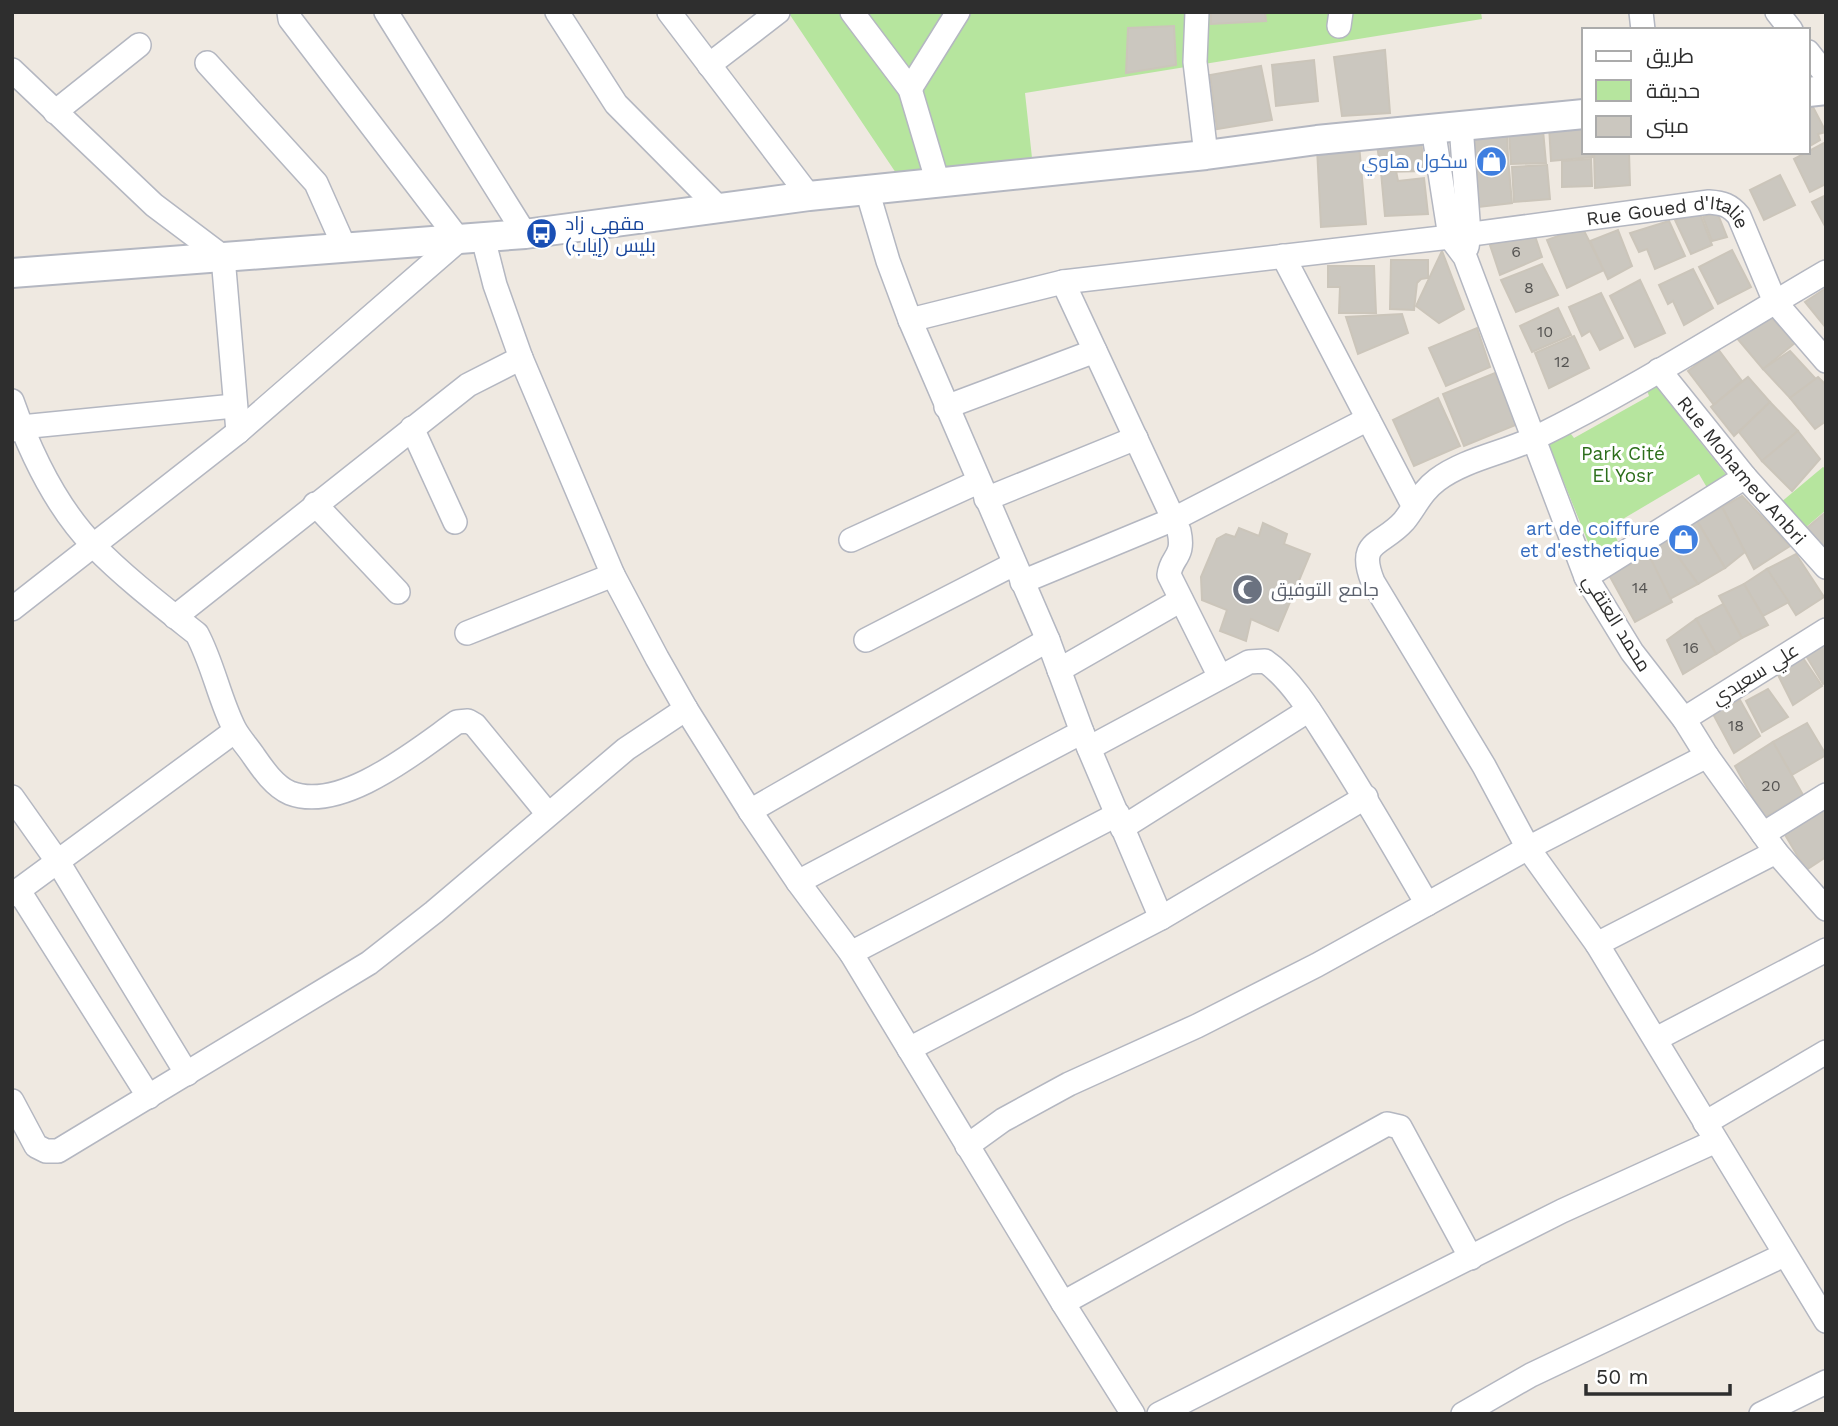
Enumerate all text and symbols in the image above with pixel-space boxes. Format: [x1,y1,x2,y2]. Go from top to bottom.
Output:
legend [1582,28,1810,154]
text: طريق [1646,43,1694,69]
text: حديقة [1646,78,1700,103]
text: مبنى [1646,113,1689,139]
shop icon: سكول هاوي [1474,144,1508,178]
place label: سكول هاوي [1362,150,1468,176]
street label: Rue Goued d'Italie [1585,191,1754,232]
place label: مقهى زاد بليس (إياب) [565,212,656,257]
bus stop icon: مقهى زاد بليس (إياب) [525,217,559,251]
house number: 6 [1511,242,1521,261]
house number: 8 [1524,278,1534,297]
house number: 10 [1537,322,1553,341]
house number: 12 [1554,352,1570,371]
street label: Rue Mohamed Anbri [1673,391,1811,549]
park label: Park Cité El Yosr [1581,442,1665,487]
place label: art de coiffure et d'esthetique [1520,517,1660,562]
shop icon: art de coiffure et d'esthetique [1666,522,1700,556]
street label: محمد العتقي [1576,570,1656,677]
mosque icon: جامع التوفيق [1231,572,1265,606]
place label: جامع التوفيق [1271,578,1379,603]
house number: 14 [1632,578,1648,597]
house number: 16 [1683,638,1699,657]
street label: علي سعيدي [1707,638,1804,712]
house number: 18 [1728,716,1744,735]
house number: 20 [1761,776,1781,795]
scale bar [1586,1352,1730,1396]
text: 50 m [1596,1364,1648,1389]

